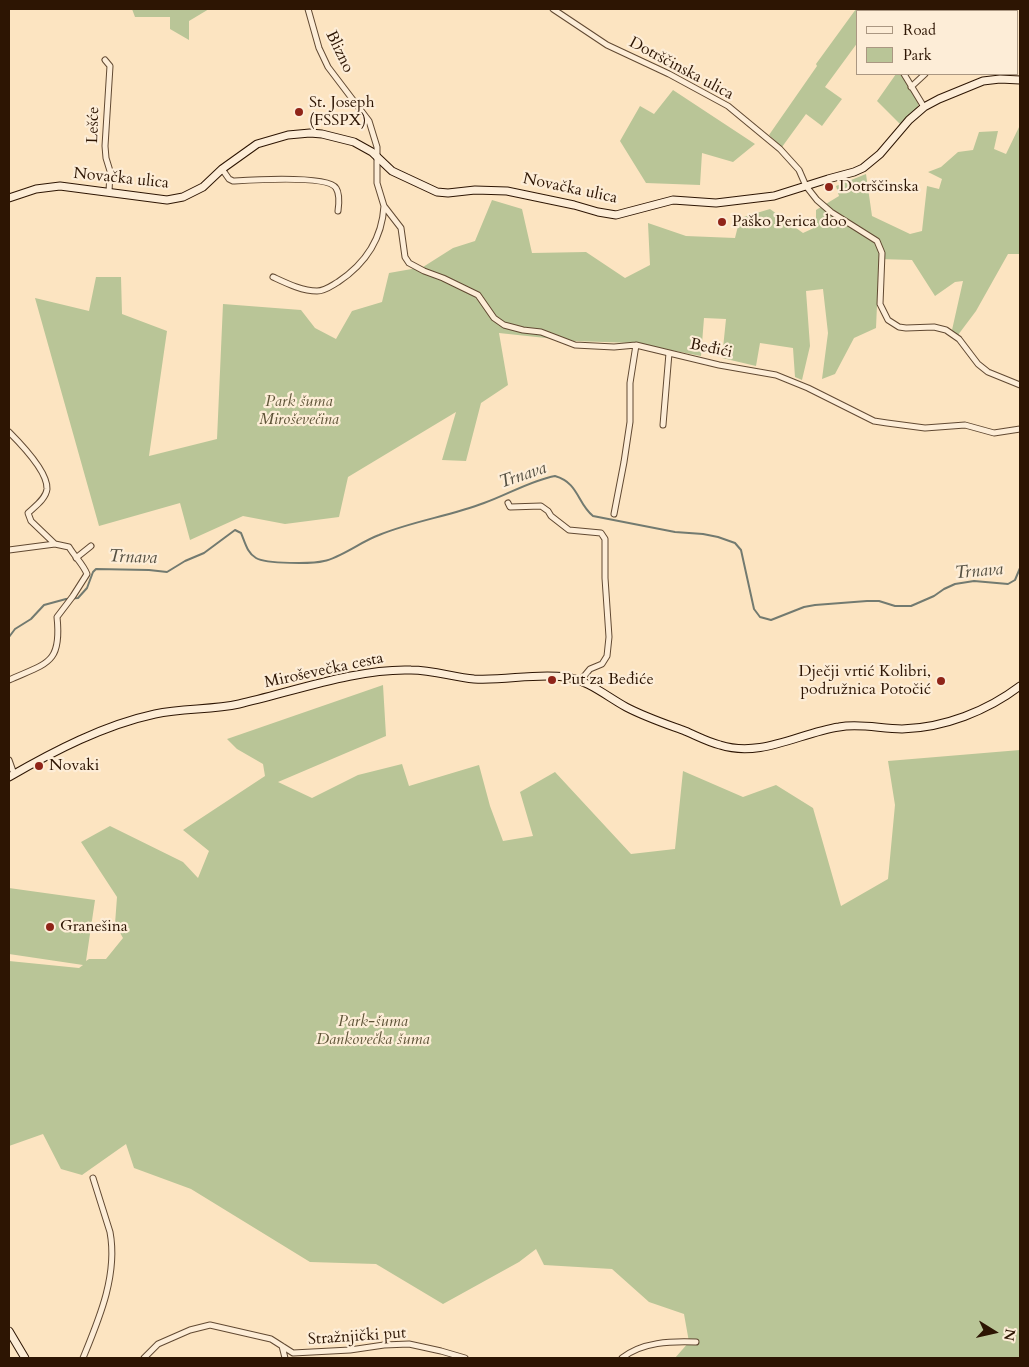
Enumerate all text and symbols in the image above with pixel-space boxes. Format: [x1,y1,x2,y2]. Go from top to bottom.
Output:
legend [856,10,1019,75]
text: Road [903,20,936,40]
street label: Blizno [321,28,357,76]
street label: Dotrščinska ulica [626,33,736,105]
text: Park [903,45,932,65]
place label: St. Joseph (FSSPX) [309,93,374,131]
street label: Lešće [84,106,104,144]
marker: St. Joseph (FSSPX) [293,106,305,118]
street label: Novačka ulica [72,164,170,194]
street label: Novačka ulica [521,170,619,208]
place label: Dotrščinska [839,177,919,197]
marker: Dotrščinska [823,181,835,193]
place label: Paško Perica doo [732,212,847,232]
marker: Paško Perica doo [716,216,728,228]
street label: Beđići [688,335,734,363]
park label: Park šuma Miroševečina [259,392,339,430]
water label: Trnava [497,458,549,494]
water label: Trnava [108,546,158,570]
water label: Trnava [954,559,1004,585]
street label: Miroševečka cesta [263,649,385,693]
place label: Dječji vrtić Kolibri, podružnica Potočić [798,662,931,700]
place label: Put za Beđiće [562,670,654,690]
marker: Put za Beđiće [546,674,558,686]
marker: Dječji vrtić Kolibri, podružnica Potočić [935,675,947,687]
place label: Novaki [49,756,99,776]
marker: Novaki [33,760,45,772]
place label: Granešina [60,917,128,937]
marker: Granešina [44,921,56,933]
park label: Park-šuma Dankovečka šuma [316,1012,430,1050]
north arrow [969,1307,1019,1357]
street label: Stražnjički put [307,1324,407,1350]
text: N [999,1327,1020,1342]

